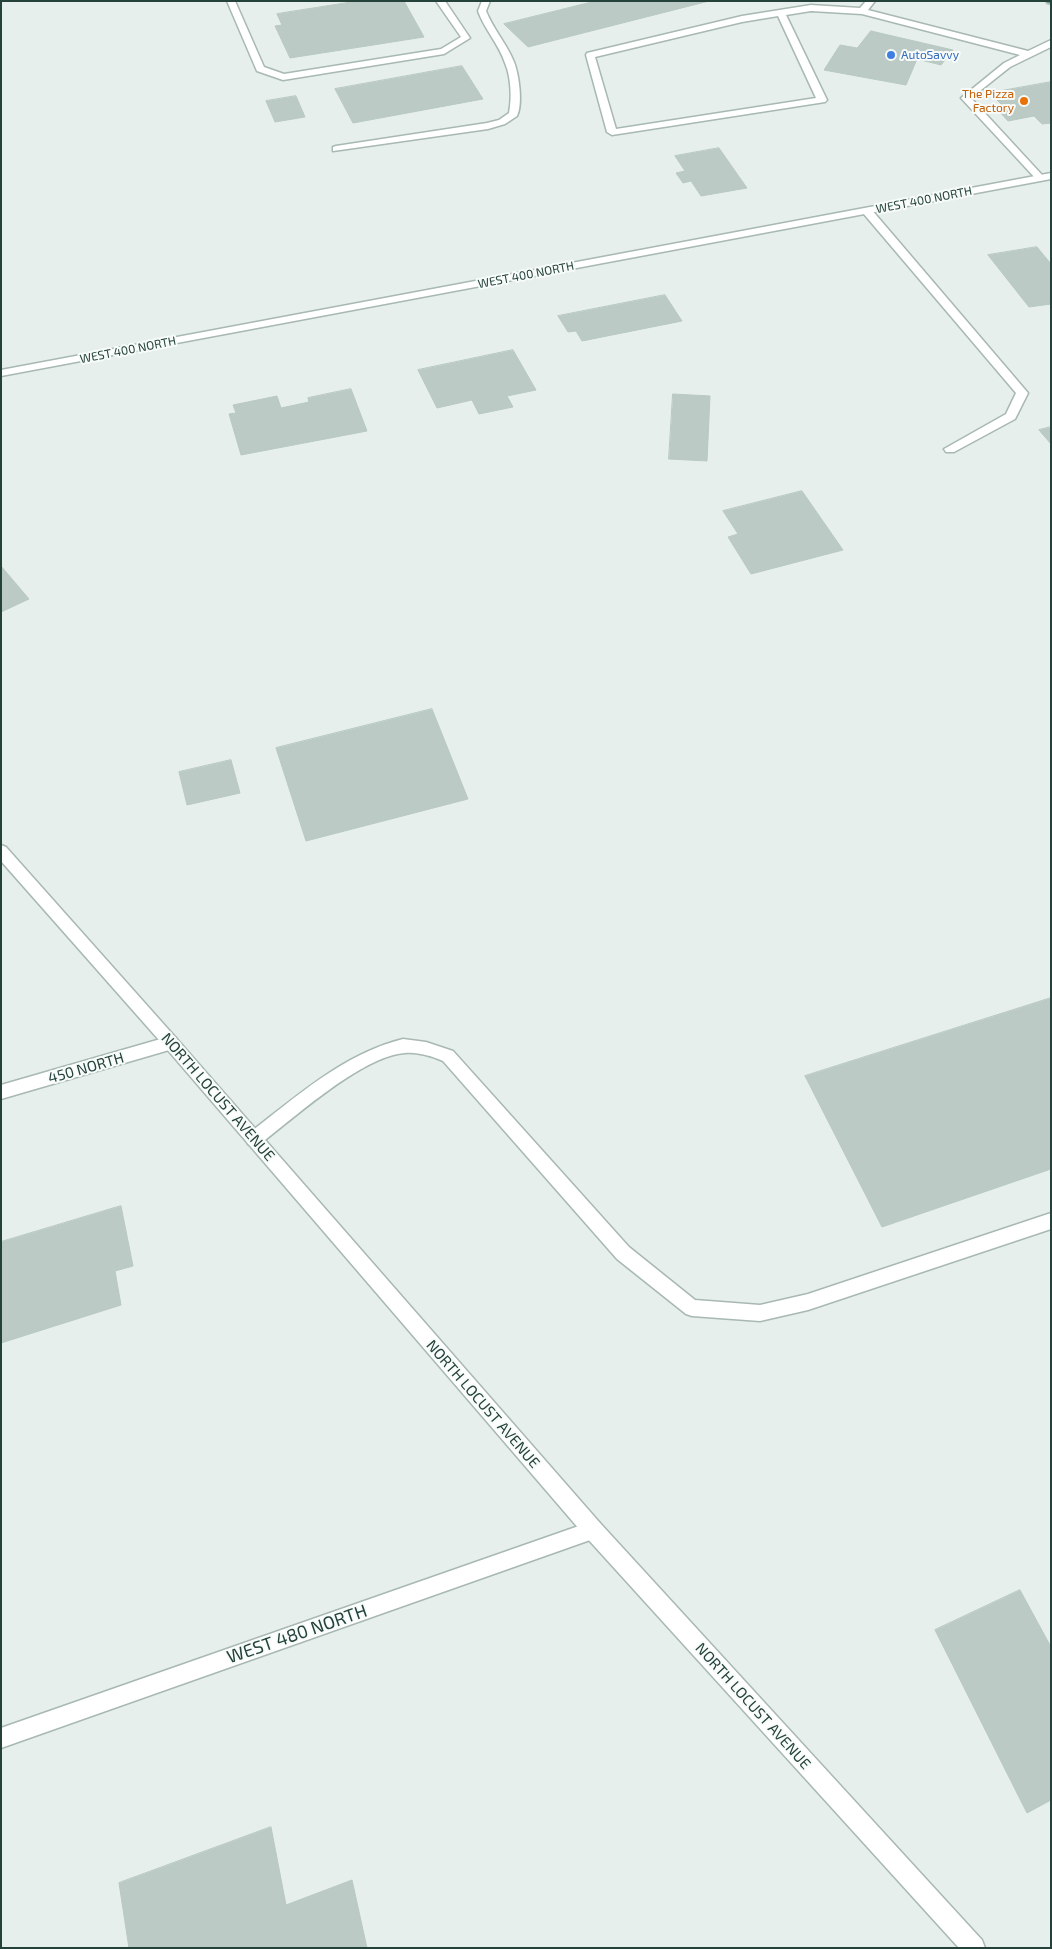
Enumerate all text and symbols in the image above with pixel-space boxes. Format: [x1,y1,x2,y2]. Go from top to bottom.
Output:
place label: AutoSavvy [901,48,959,62]
marker: AutoSavvy [885,49,897,61]
place label: The Pizza Factory [962,87,1014,115]
marker: The Pizza Factory [1018,95,1030,107]
street label: WEST 400 NORTH [875,184,973,216]
street label: WEST 400 NORTH [477,259,575,291]
street label: WEST 400 NORTH [79,334,177,366]
street label: NORTH LOCUST AVENUE [158,1029,278,1165]
street label: 450 NORTH [46,1049,126,1087]
street label: NORTH LOCUST AVENUE [423,1336,543,1472]
street label: WEST 480 NORTH [224,1600,370,1668]
street label: NORTH LOCUST AVENUE [692,1639,814,1773]

